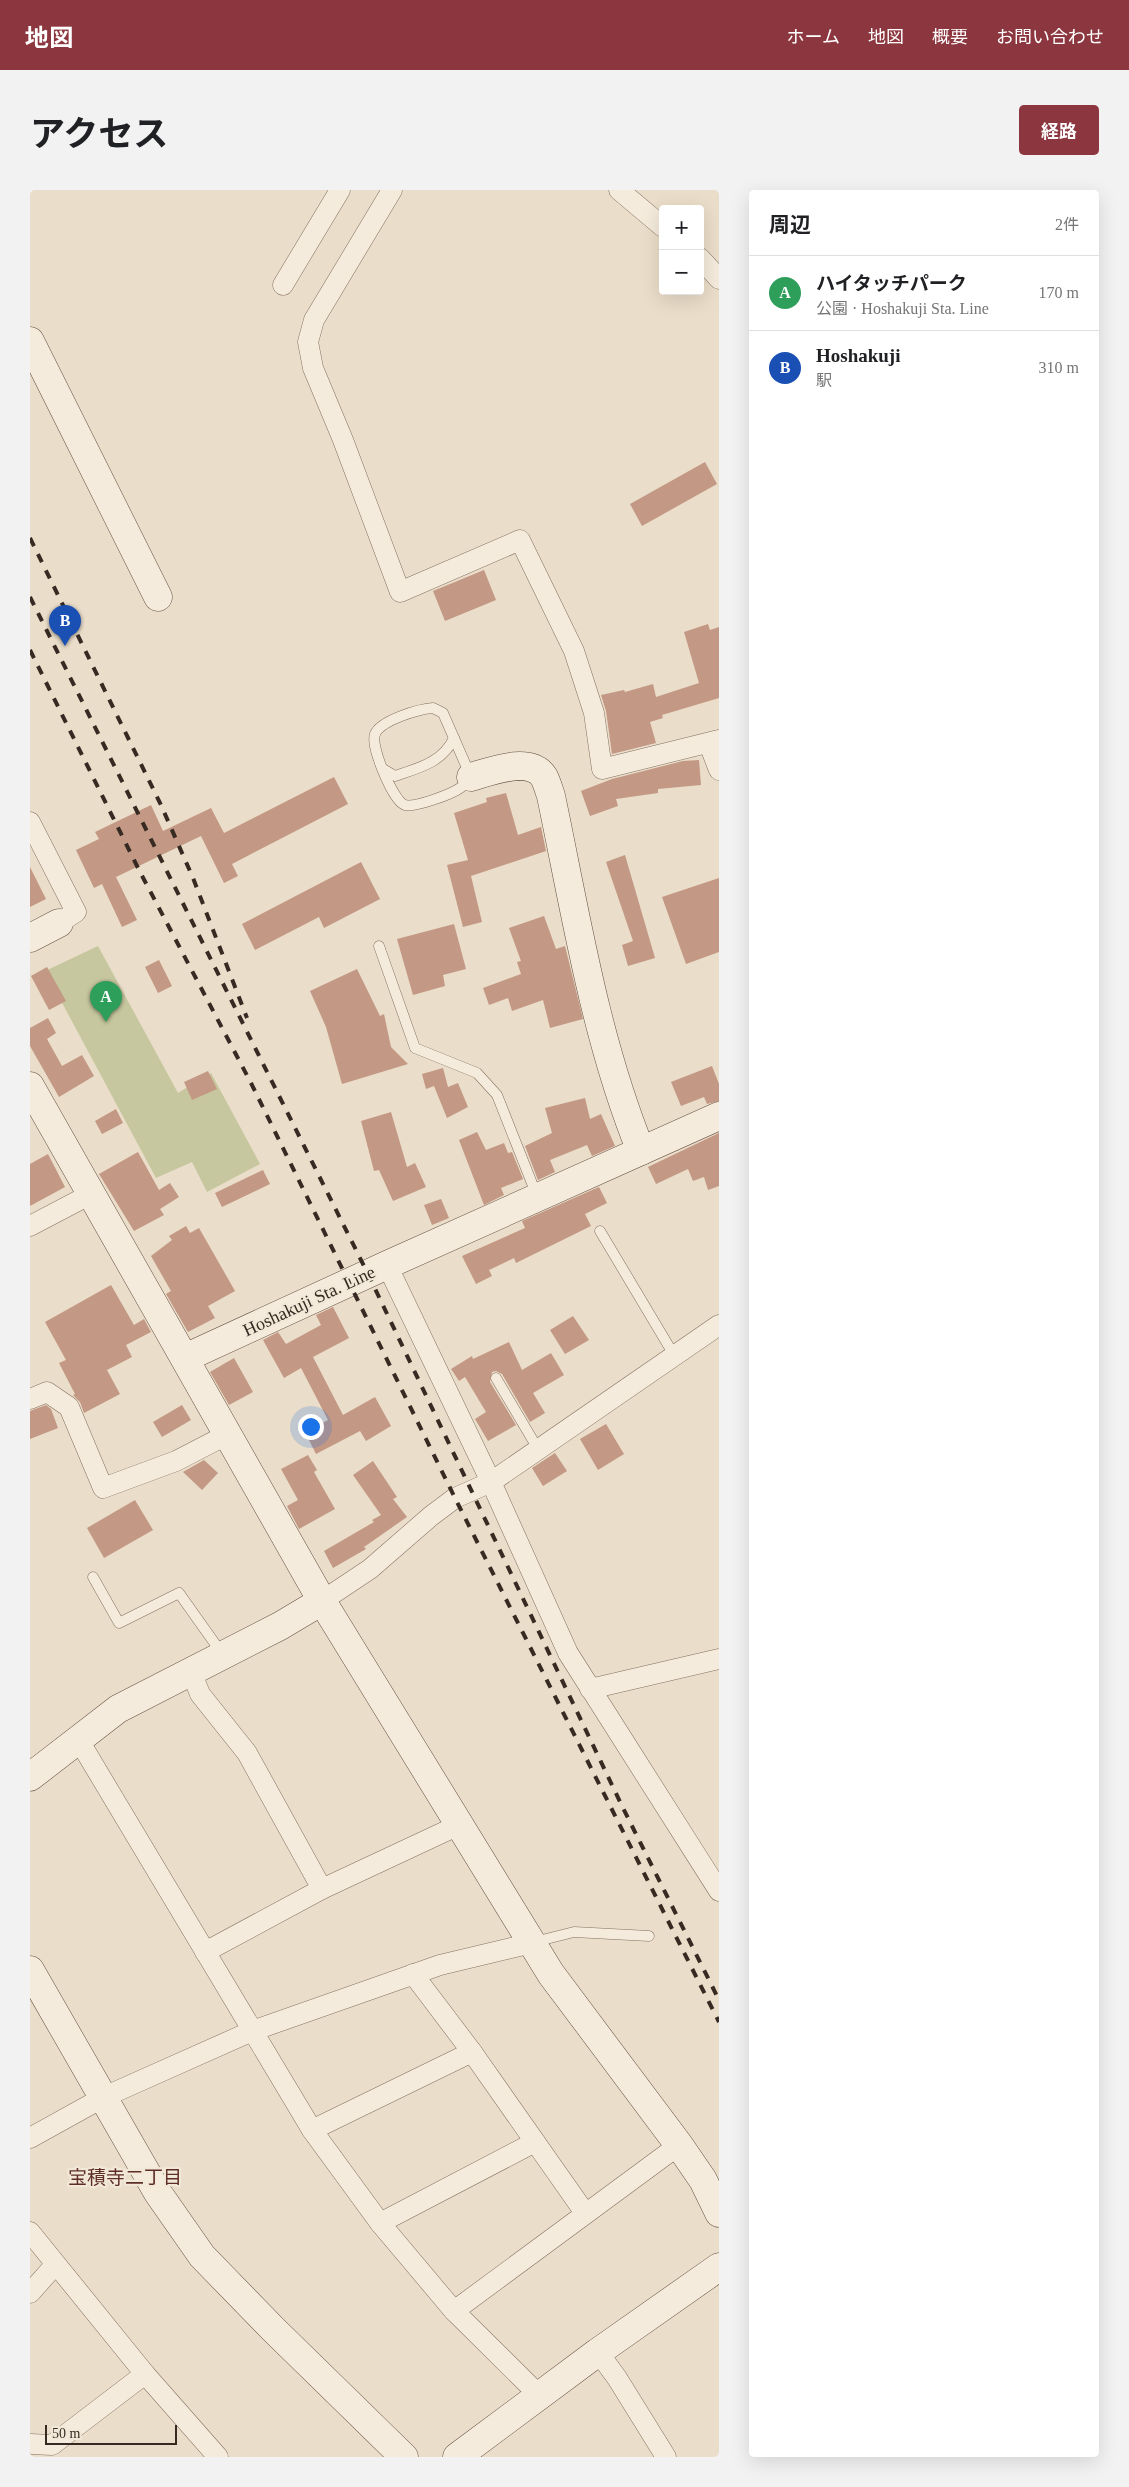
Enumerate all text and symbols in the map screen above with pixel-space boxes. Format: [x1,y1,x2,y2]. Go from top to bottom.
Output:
text: 地図 [25,25,73,51]
text: ホーム [787,27,840,47]
text: 地図 [868,27,904,47]
text: 概要 [932,27,968,47]
text: お問い合わせ [996,27,1104,47]
button: 経路 [1019,105,1099,155]
text: アクセス [30,115,168,154]
map controls [659,205,704,295]
button: + [659,205,704,250]
text: 周辺 [769,213,811,237]
text: 2件 [1055,216,1079,233]
button: − [659,250,704,295]
text: ハイタッチパーク [816,273,967,294]
text: A [779,284,791,301]
text: 170 m [1039,284,1079,301]
text: 公園 · Hoshakuji Sta. Line [816,300,989,317]
text: Hoshakuji [816,345,900,366]
text: B [780,359,790,376]
text: 310 m [1039,359,1079,376]
text: 駅 [816,372,832,389]
pin: B [49,605,81,646]
pin: A [90,981,122,1022]
street label: Hoshakuji Sta. Line [240,1262,378,1340]
your location [298,1414,324,1440]
district label: 宝積寺二丁目 [68,2167,182,2188]
scale bar [45,2422,178,2445]
text: 50 m [52,2426,80,2441]

